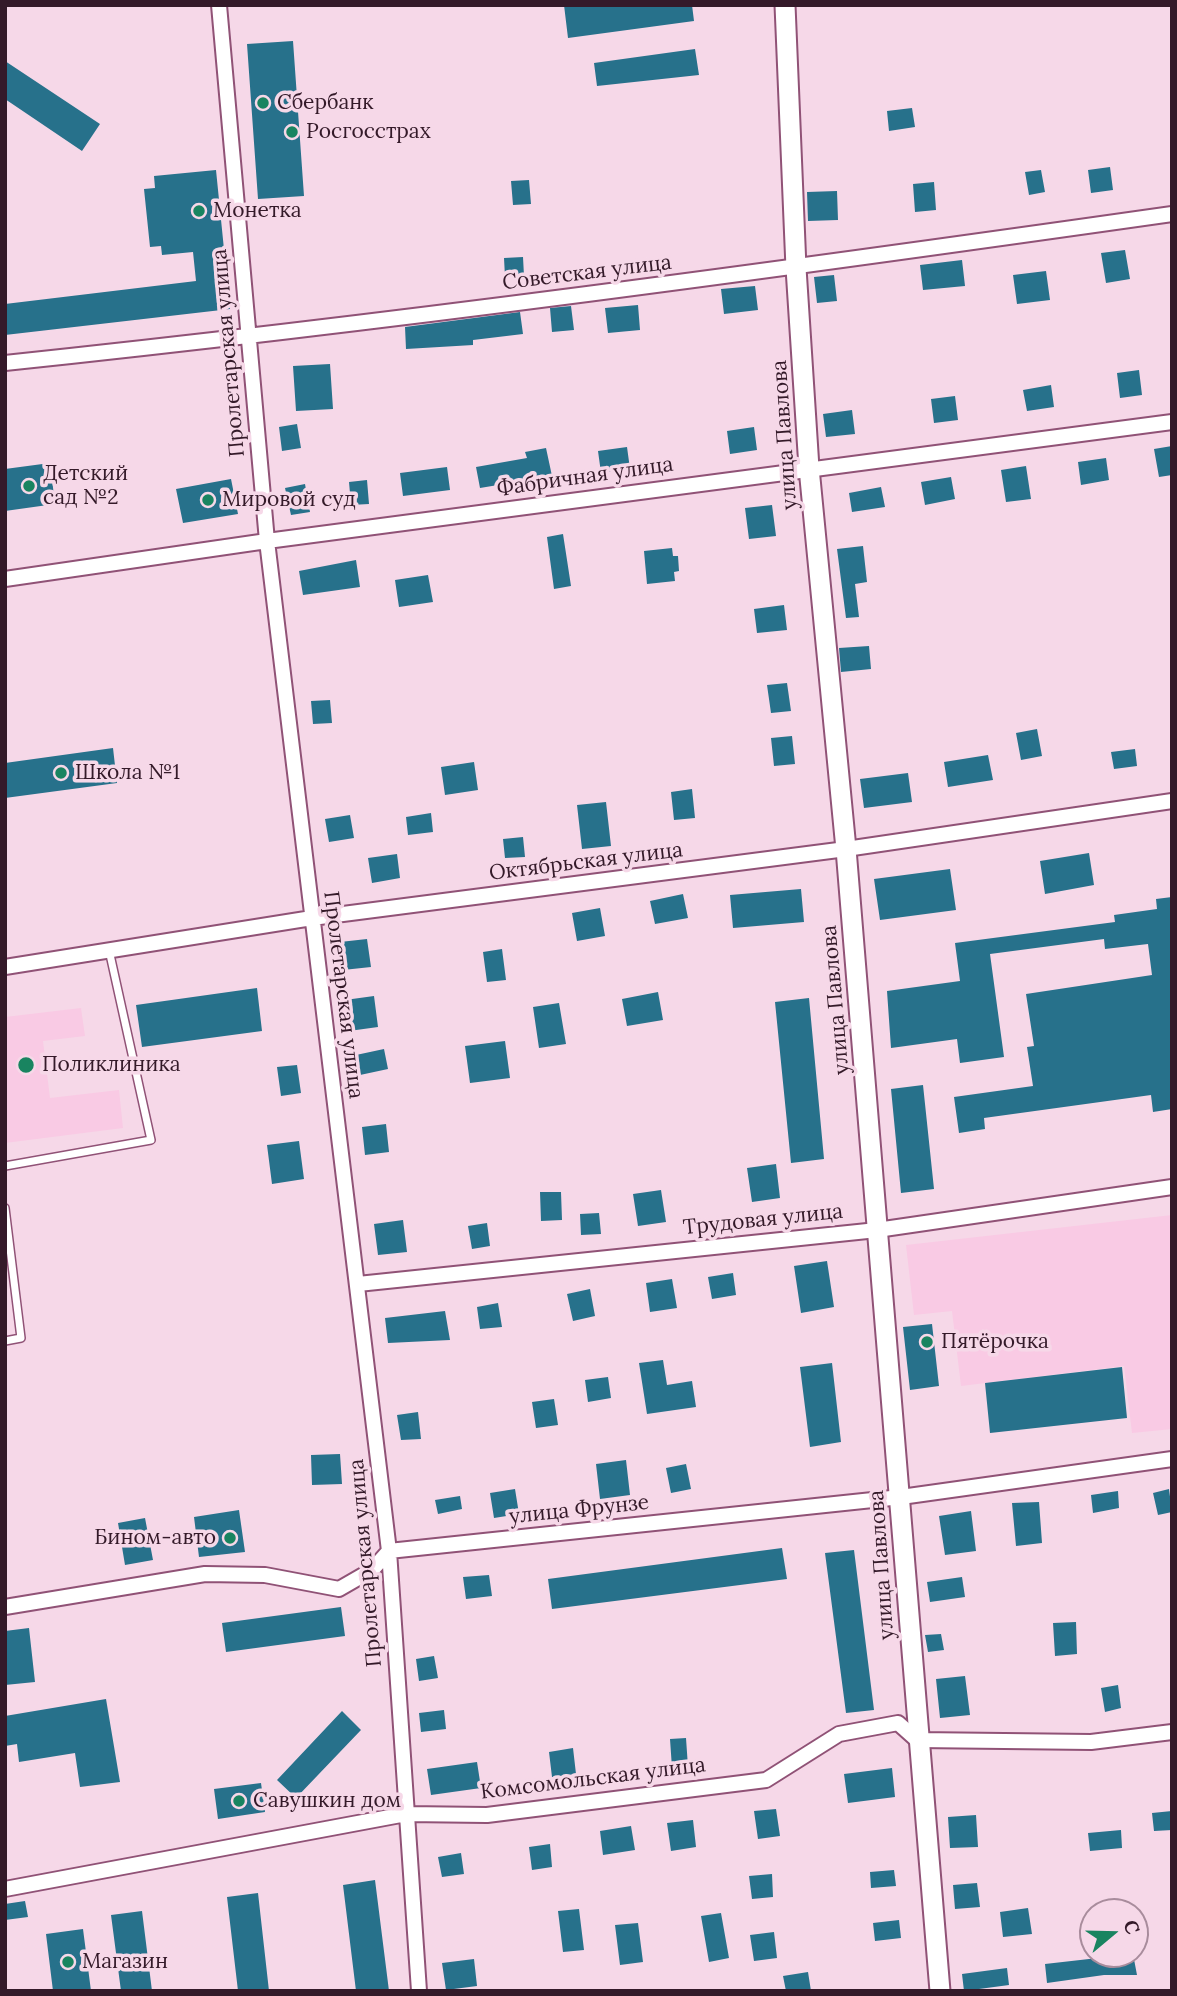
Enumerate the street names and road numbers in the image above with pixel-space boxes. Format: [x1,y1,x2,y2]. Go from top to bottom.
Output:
street label: Пролетарская улица [207,248,251,458]
street label: Советская улица [501,250,673,296]
street label: улица Павлова [767,359,803,511]
street label: Фабричная улица [495,452,675,502]
street label: Октябрьская улица [488,838,684,886]
street label: Пролетарская улица [318,890,368,1100]
street label: улица Павлова [817,924,855,1076]
street label: Трудовая улица [682,1199,844,1241]
street label: Пролетарская улица [344,1458,388,1668]
street label: улица Павлова [864,1489,900,1641]
street label: улица Фрунзе [508,1490,650,1530]
street label: Комсомольская улица [479,1753,707,1805]

